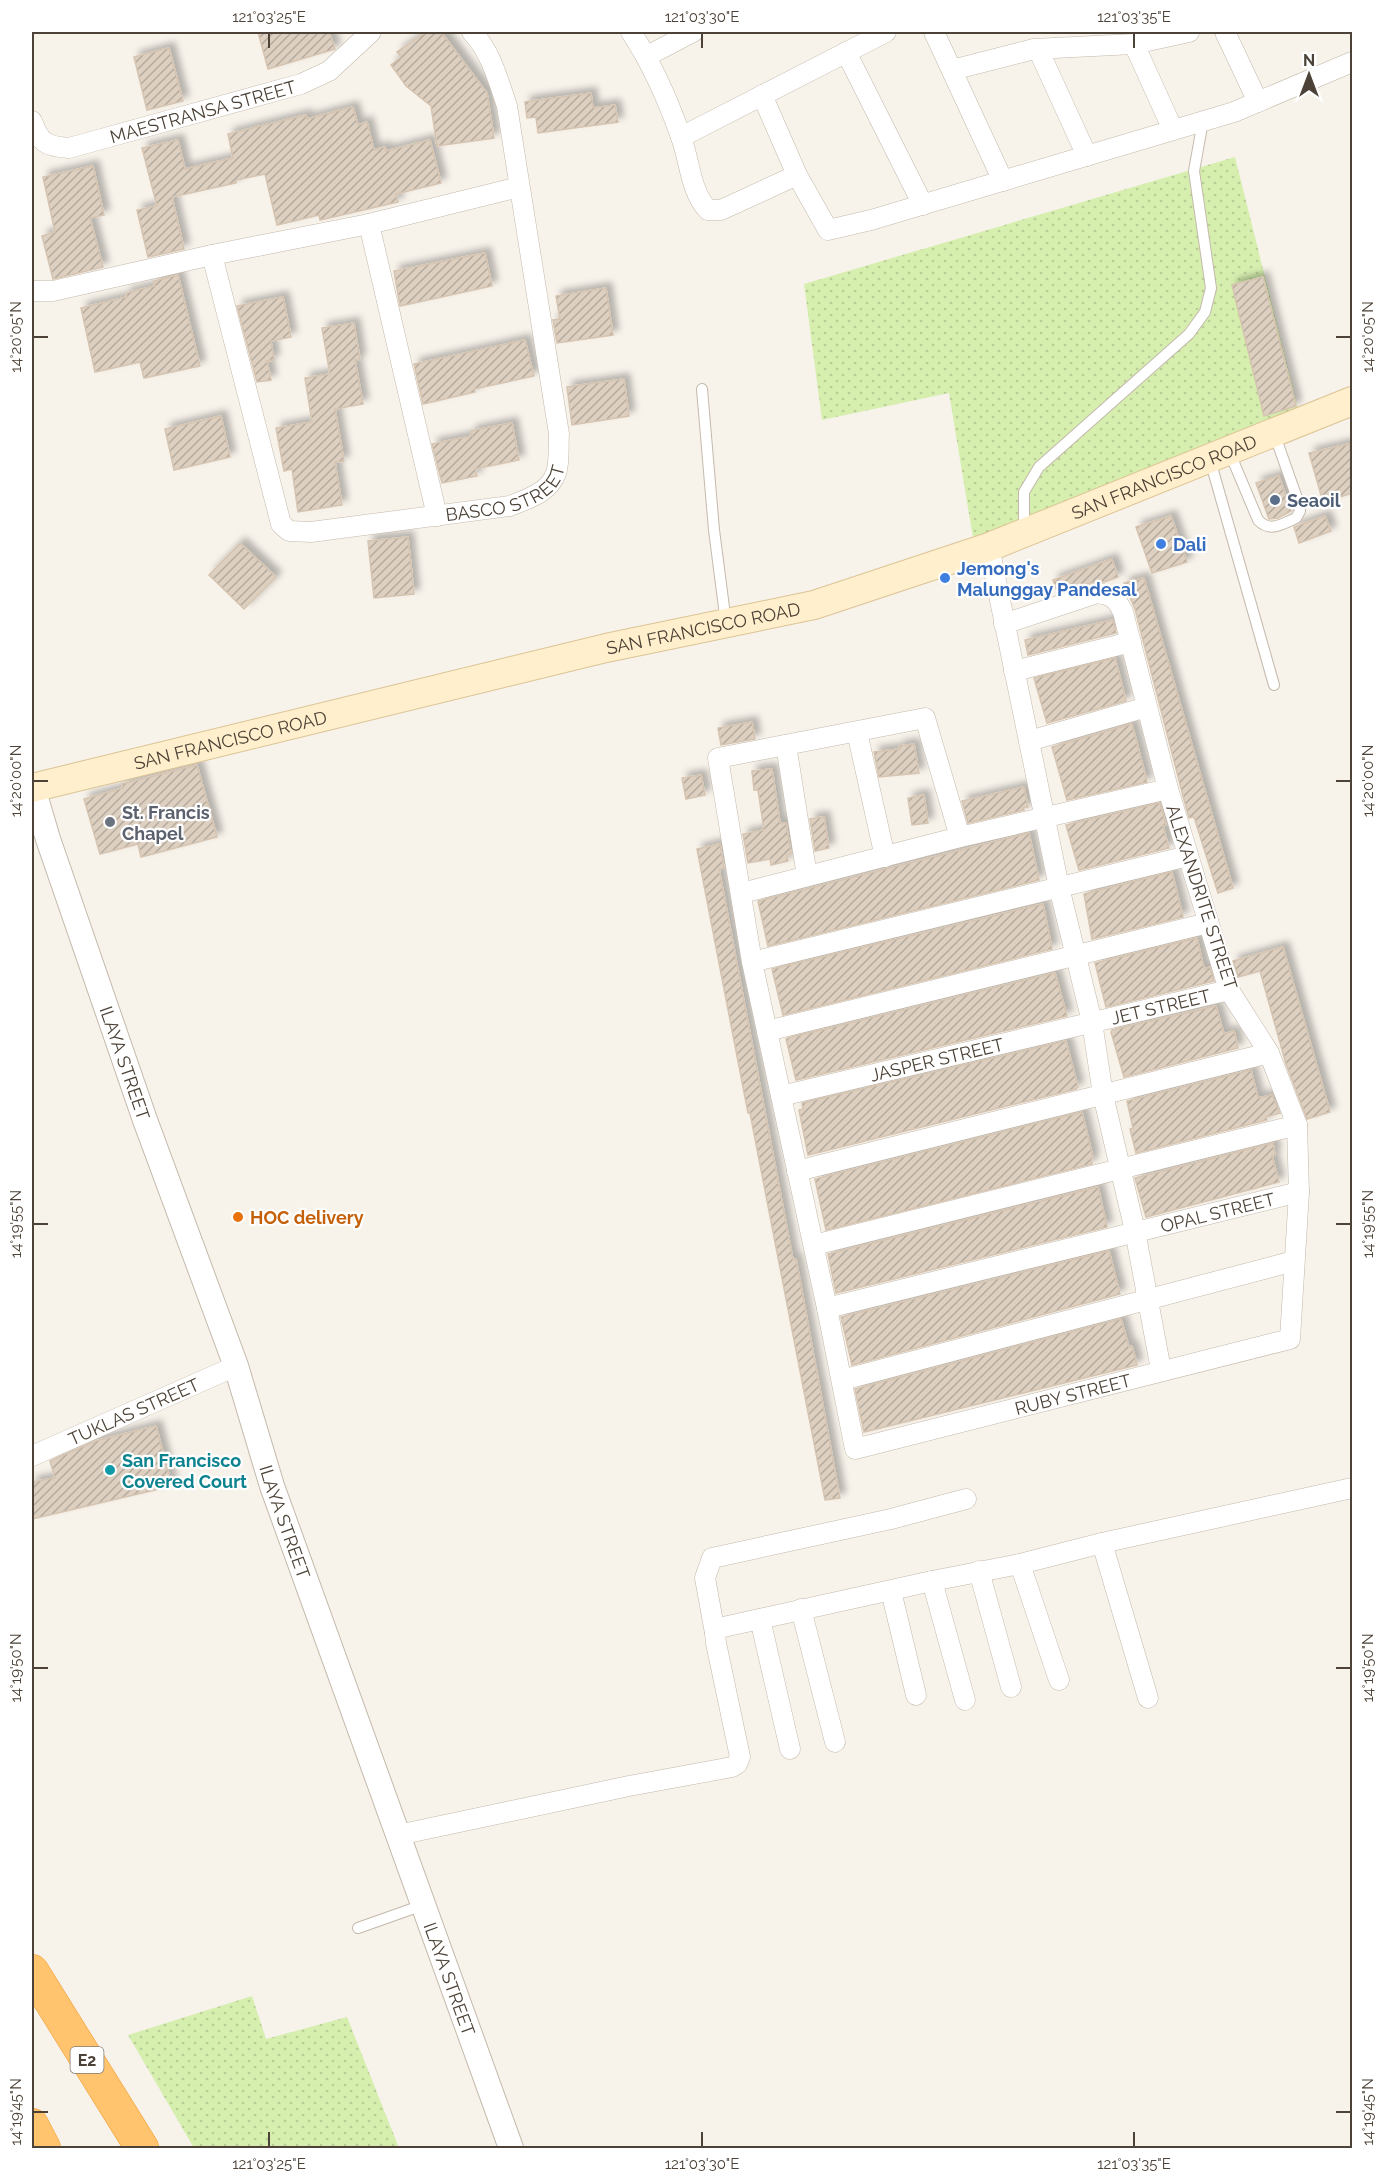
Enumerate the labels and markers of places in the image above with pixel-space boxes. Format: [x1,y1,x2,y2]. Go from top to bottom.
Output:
place label: Seaoil [1287,490,1341,511]
marker: Seaoil [1268,493,1282,507]
place label: Dali [1173,534,1206,555]
marker: Dali [1154,537,1168,551]
place label: Jemong's Malunggay Pandesal [957,558,1137,600]
marker: Jemong's Malunggay Pandesal [938,571,952,585]
place label: St. Francis Chapel [122,802,210,844]
marker: St. Francis Chapel [103,815,117,829]
place label: HOC delivery [250,1207,364,1228]
marker: HOC delivery [231,1210,245,1224]
place label: San Francisco Covered Court [122,1450,247,1492]
marker: San Francisco Covered Court [103,1463,117,1477]

